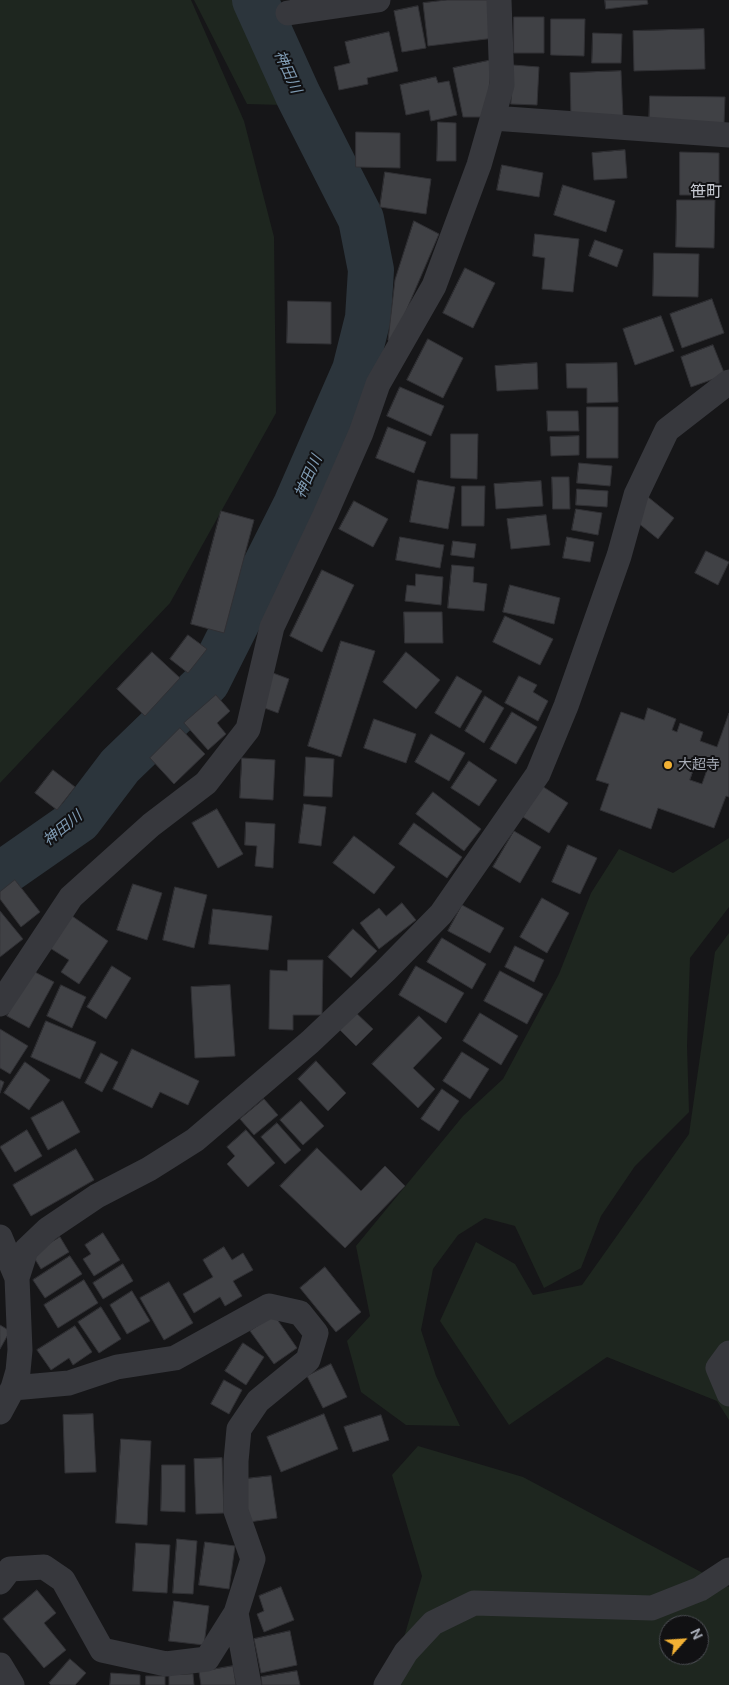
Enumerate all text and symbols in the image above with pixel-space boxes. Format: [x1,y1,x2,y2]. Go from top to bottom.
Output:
water label: 神田川 [270,48,304,96]
district label: 笹町 [690,183,722,203]
water label: 神田川 [292,453,326,501]
place label: 大超寺 [678,757,720,773]
marker: 大超寺 [662,759,674,771]
water label: 神田川 [40,808,86,850]
north arrow [659,1615,709,1665]
text: N [686,1625,707,1642]

